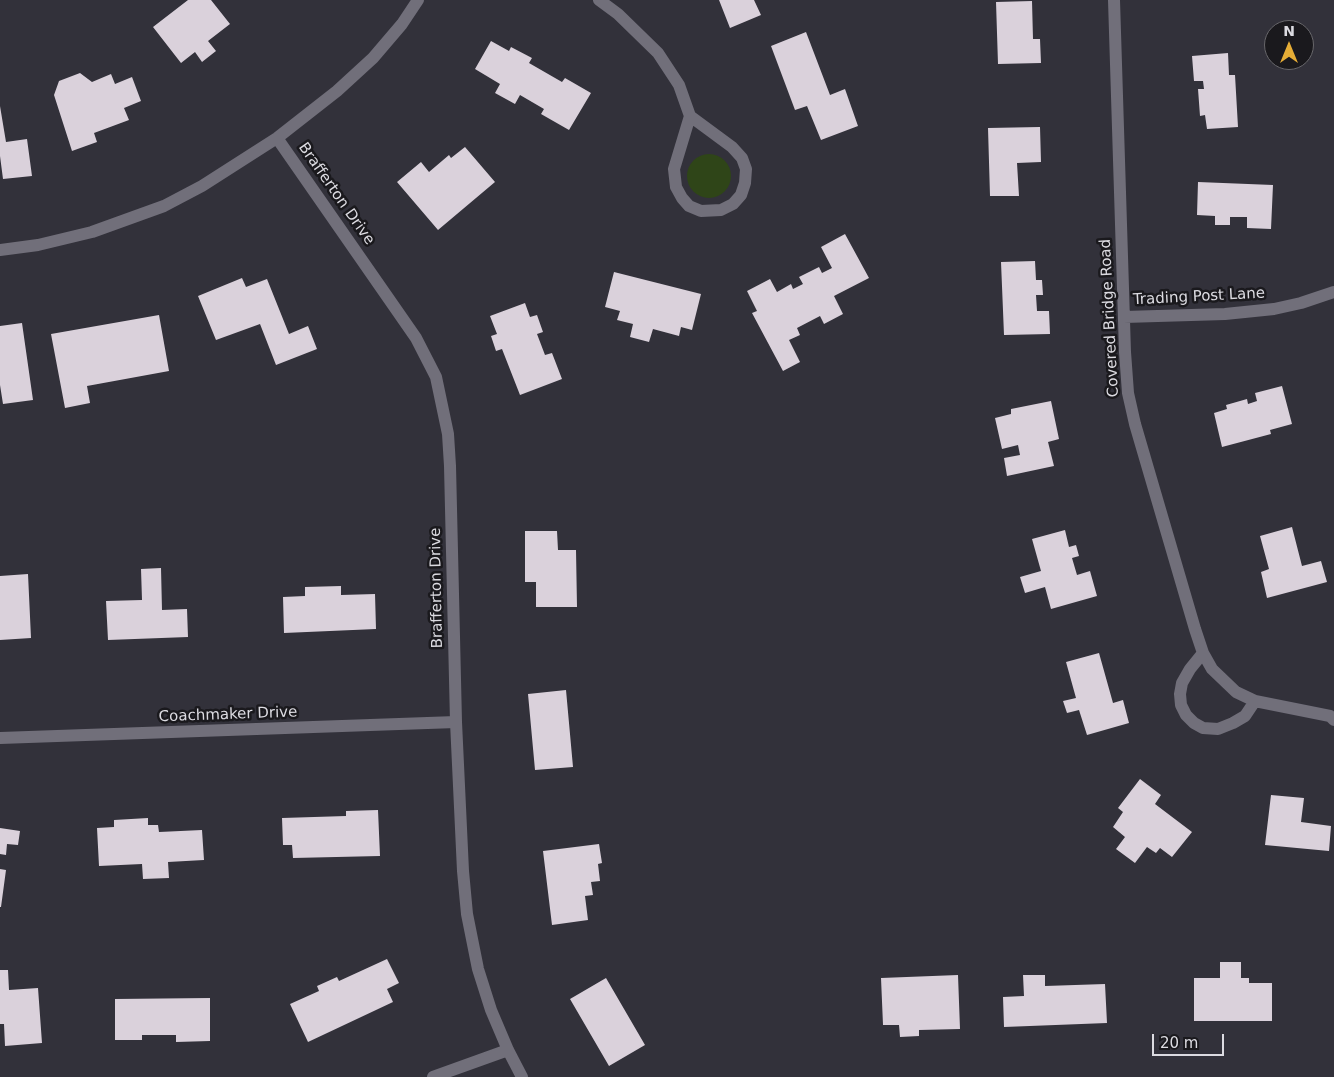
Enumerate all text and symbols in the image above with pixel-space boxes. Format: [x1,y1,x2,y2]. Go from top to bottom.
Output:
north arrow [1264,20,1314,70]
text: N [1283,23,1295,39]
street label: Brafferton Drive [294,139,378,249]
street label: Covered Bridge Road [1097,238,1123,398]
street label: Trading Post Lane [1133,285,1265,309]
street label: Brafferton Drive [427,528,447,648]
street label: Coachmaker Drive [158,704,298,726]
scale bar [1154,1024,1226,1056]
text: 20 m [1160,1034,1198,1052]

